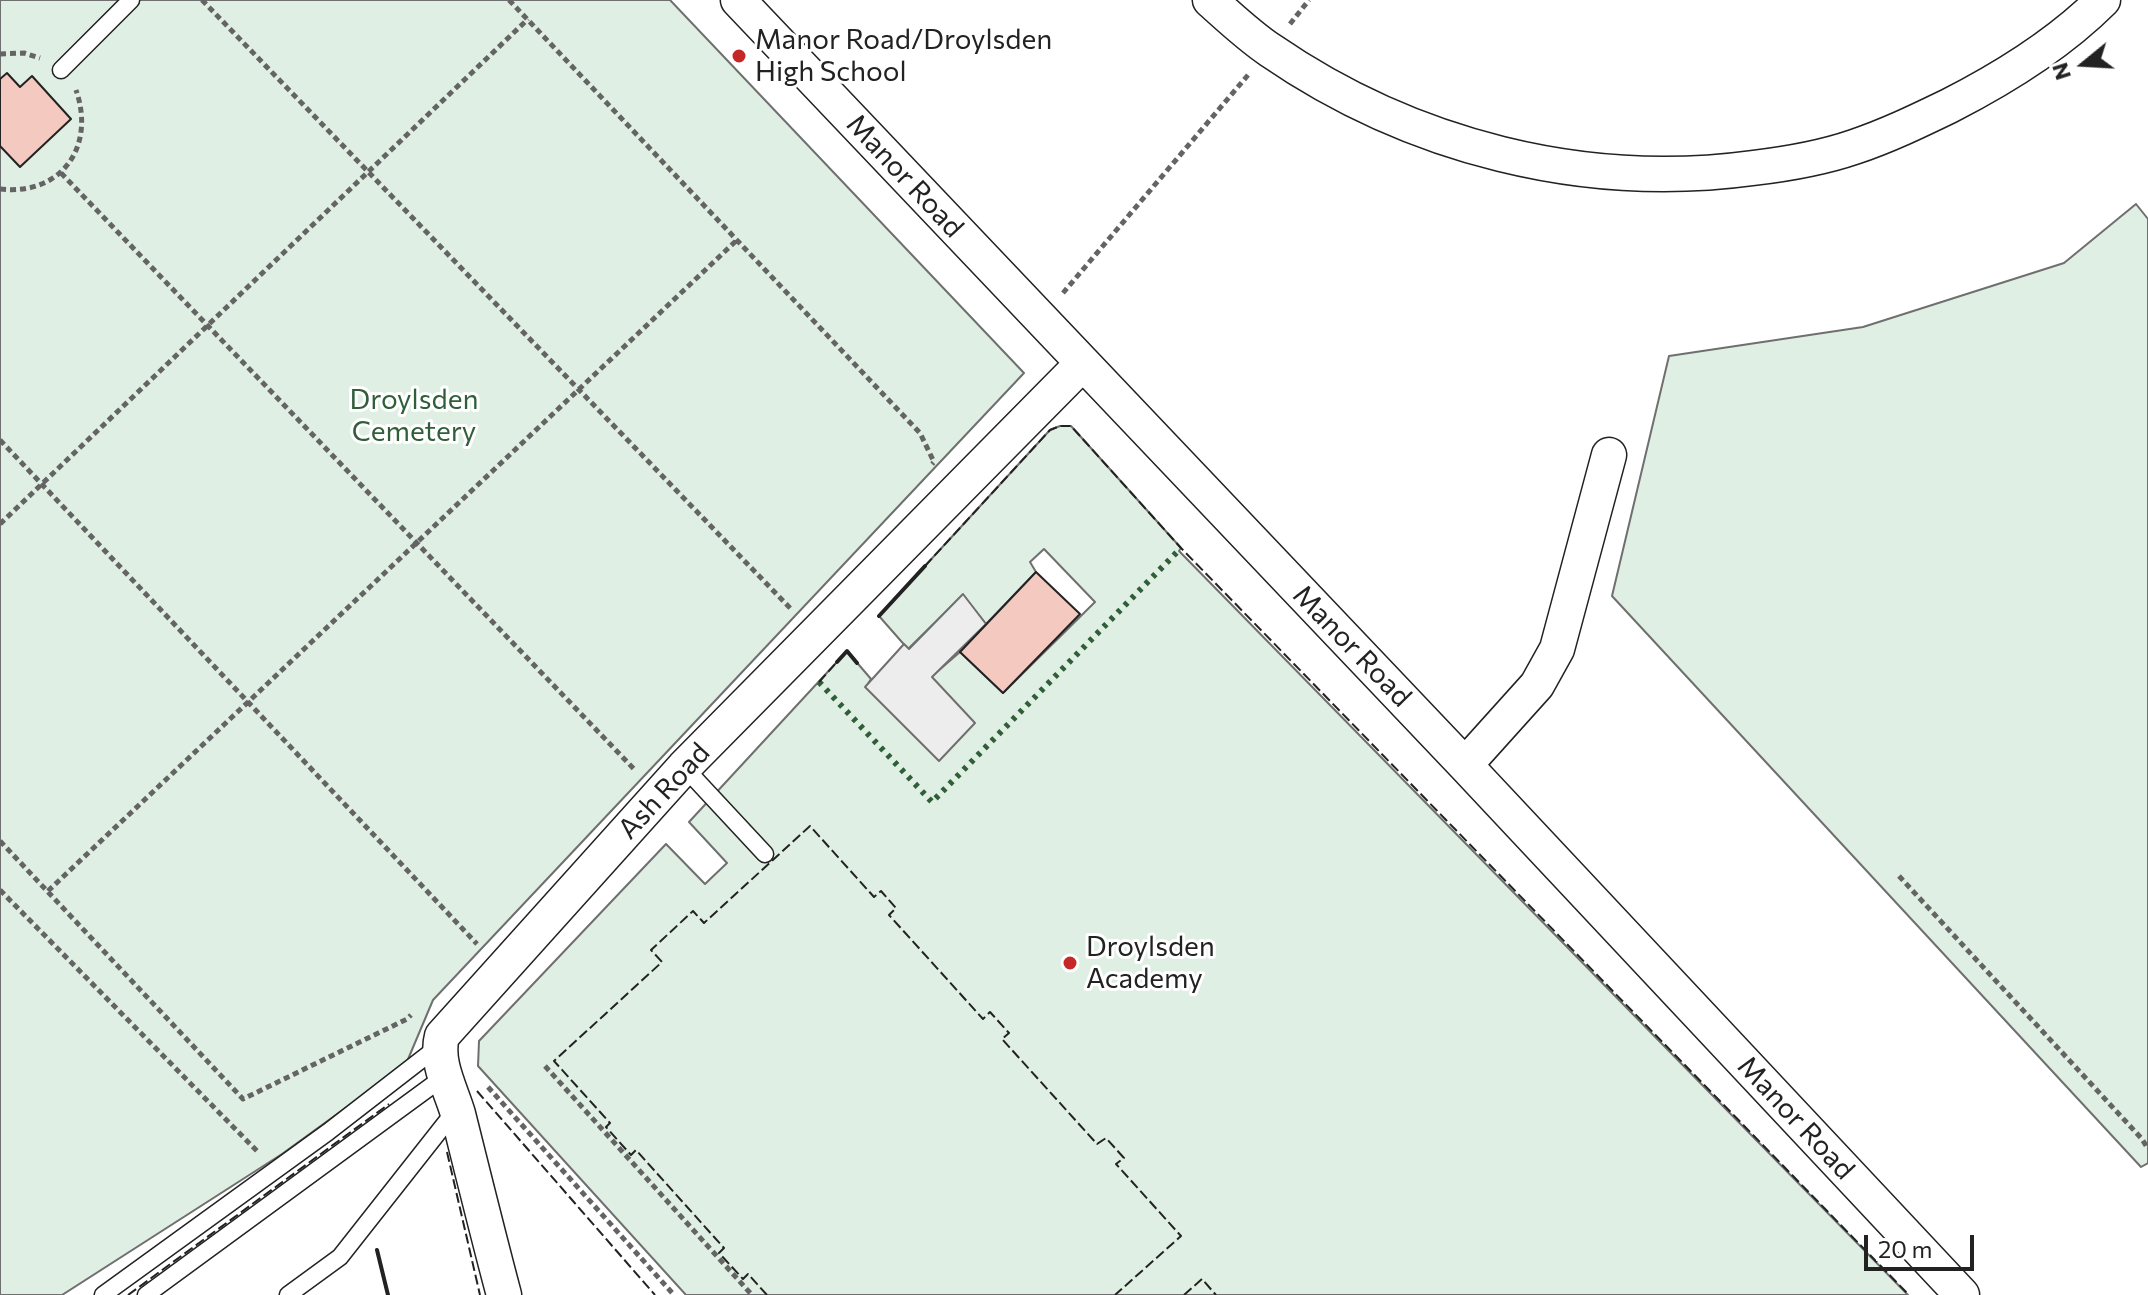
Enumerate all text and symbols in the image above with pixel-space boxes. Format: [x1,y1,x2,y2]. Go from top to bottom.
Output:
place label: Manor Road/Droylsden High School [755,23,1052,89]
north arrow [2044,24,2124,104]
marker: Manor Road/Droylsden High School [730,47,748,65]
text: N [2045,60,2076,84]
street label: Manor Road [840,108,970,244]
park label: Droylsden Cemetery [350,383,478,449]
street label: Manor Road [1286,578,1418,714]
street label: Ash Road [611,736,717,846]
place label: Droylsden Academy [1086,930,1215,996]
marker: Droylsden Academy [1061,954,1079,972]
street label: Manor Road [1731,1050,1861,1186]
scale bar [1868,1219,1978,1269]
text: 20 m [1878,1234,1932,1263]

